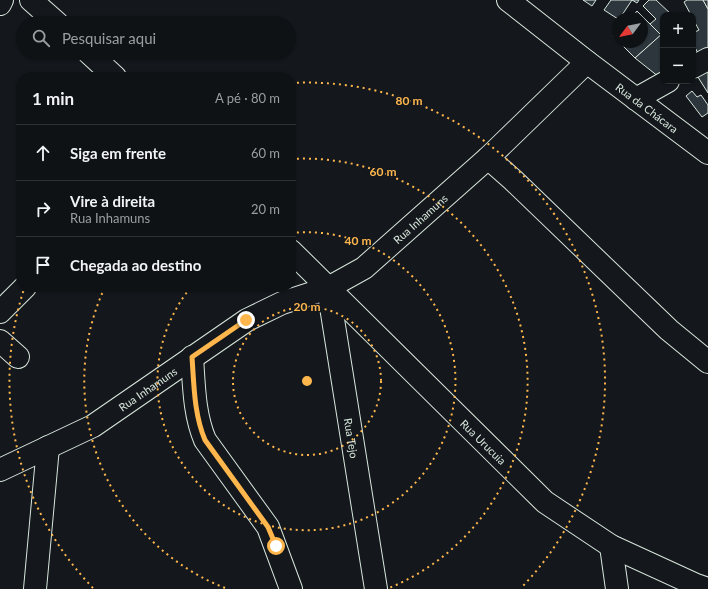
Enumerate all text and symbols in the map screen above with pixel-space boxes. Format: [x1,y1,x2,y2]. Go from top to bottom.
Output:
north arrow [612,12,648,48]
map controls [660,12,696,84]
button: + [660,12,696,48]
search box [16,16,296,60]
icon: search [30,27,52,49]
text: Pesquisar aqui [62,29,156,47]
button: − [660,48,696,84]
street label: Rua da Chácara [614,80,681,135]
text: 1 min [32,88,74,109]
text: A pé · 80 m [215,90,280,106]
text: 80 m [396,93,422,108]
icon: ahead [32,142,54,164]
text: Siga em frente [70,144,166,162]
text: 60 m [251,145,280,161]
text: 60 m [370,164,396,179]
street label: Rua Inhamuns [390,191,450,246]
text: Vire à direita [70,192,155,210]
icon: right [32,198,54,220]
text: 20 m [251,201,280,217]
text: Rua Inhamuns [70,210,150,226]
text: 40 m [345,233,371,248]
icon: arrive [32,254,54,276]
text: Chegada ao destino [70,256,201,274]
text: 20 m [294,299,320,314]
route end [237,311,255,329]
street label: Rua Inhamuns [116,364,179,413]
centre of rings [300,374,314,388]
street label: Rua Urucuia [458,416,509,467]
street label: Rua Tejo [342,417,362,459]
route start [267,537,285,555]

